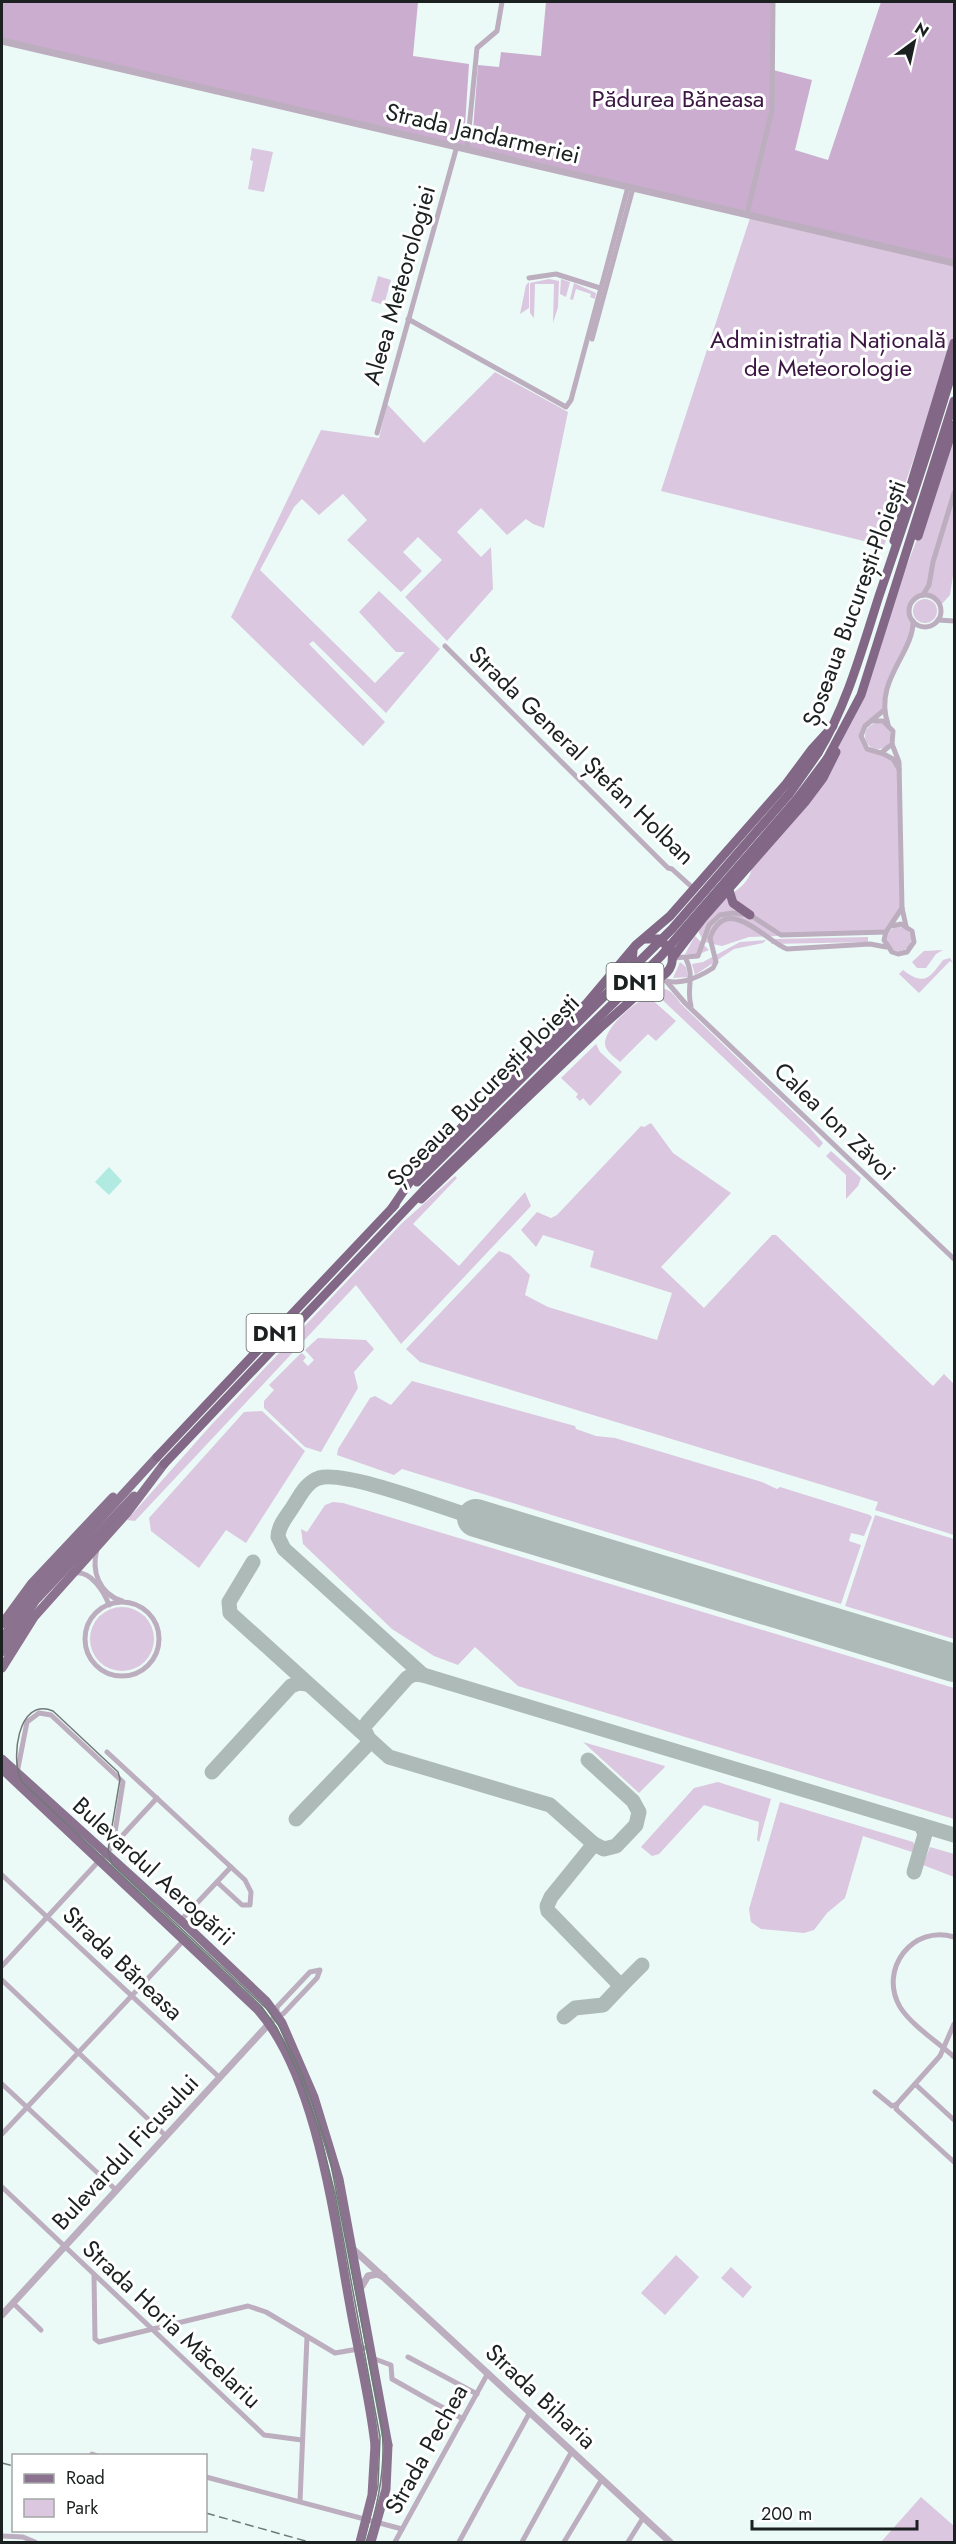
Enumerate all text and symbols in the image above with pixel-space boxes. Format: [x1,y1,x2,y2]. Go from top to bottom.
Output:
north arrow [884,12,944,72]
text: N [910,17,933,43]
park label: Pădurea Băneasa [592,81,764,116]
street label: Strada Jandarmeriei [382,94,584,172]
street label: Aleea Meteorologiei [354,181,444,389]
park label: Administrația Națională de Meteorologie [710,322,946,385]
street label: Șoseaua București-Ploiești [793,475,915,731]
street label: Strada General Ștefan Holban [461,637,703,873]
road number: DN1 [606,963,664,1001]
street label: Șoseaua București-Ploiești [379,986,587,1194]
street label: Calea Ion Zăvoi [766,1054,904,1188]
road number: DN1 [246,1314,304,1352]
street label: Bulevardul Aerogării [65,1788,243,1954]
street label: Strada Băneasa [55,1898,191,2028]
street label: Bulevardul Ficusului [43,2066,207,2238]
street label: Strada Horia Măcelariu [75,2232,269,2416]
street label: Strada Biharia [478,2335,604,2457]
street label: Strada Pechea [376,2378,476,2520]
legend [12,2454,207,2532]
text: Road [66,2465,105,2491]
scale bar [752,2493,917,2531]
text: Park [66,2495,98,2521]
text: 200 m [761,2501,812,2527]

